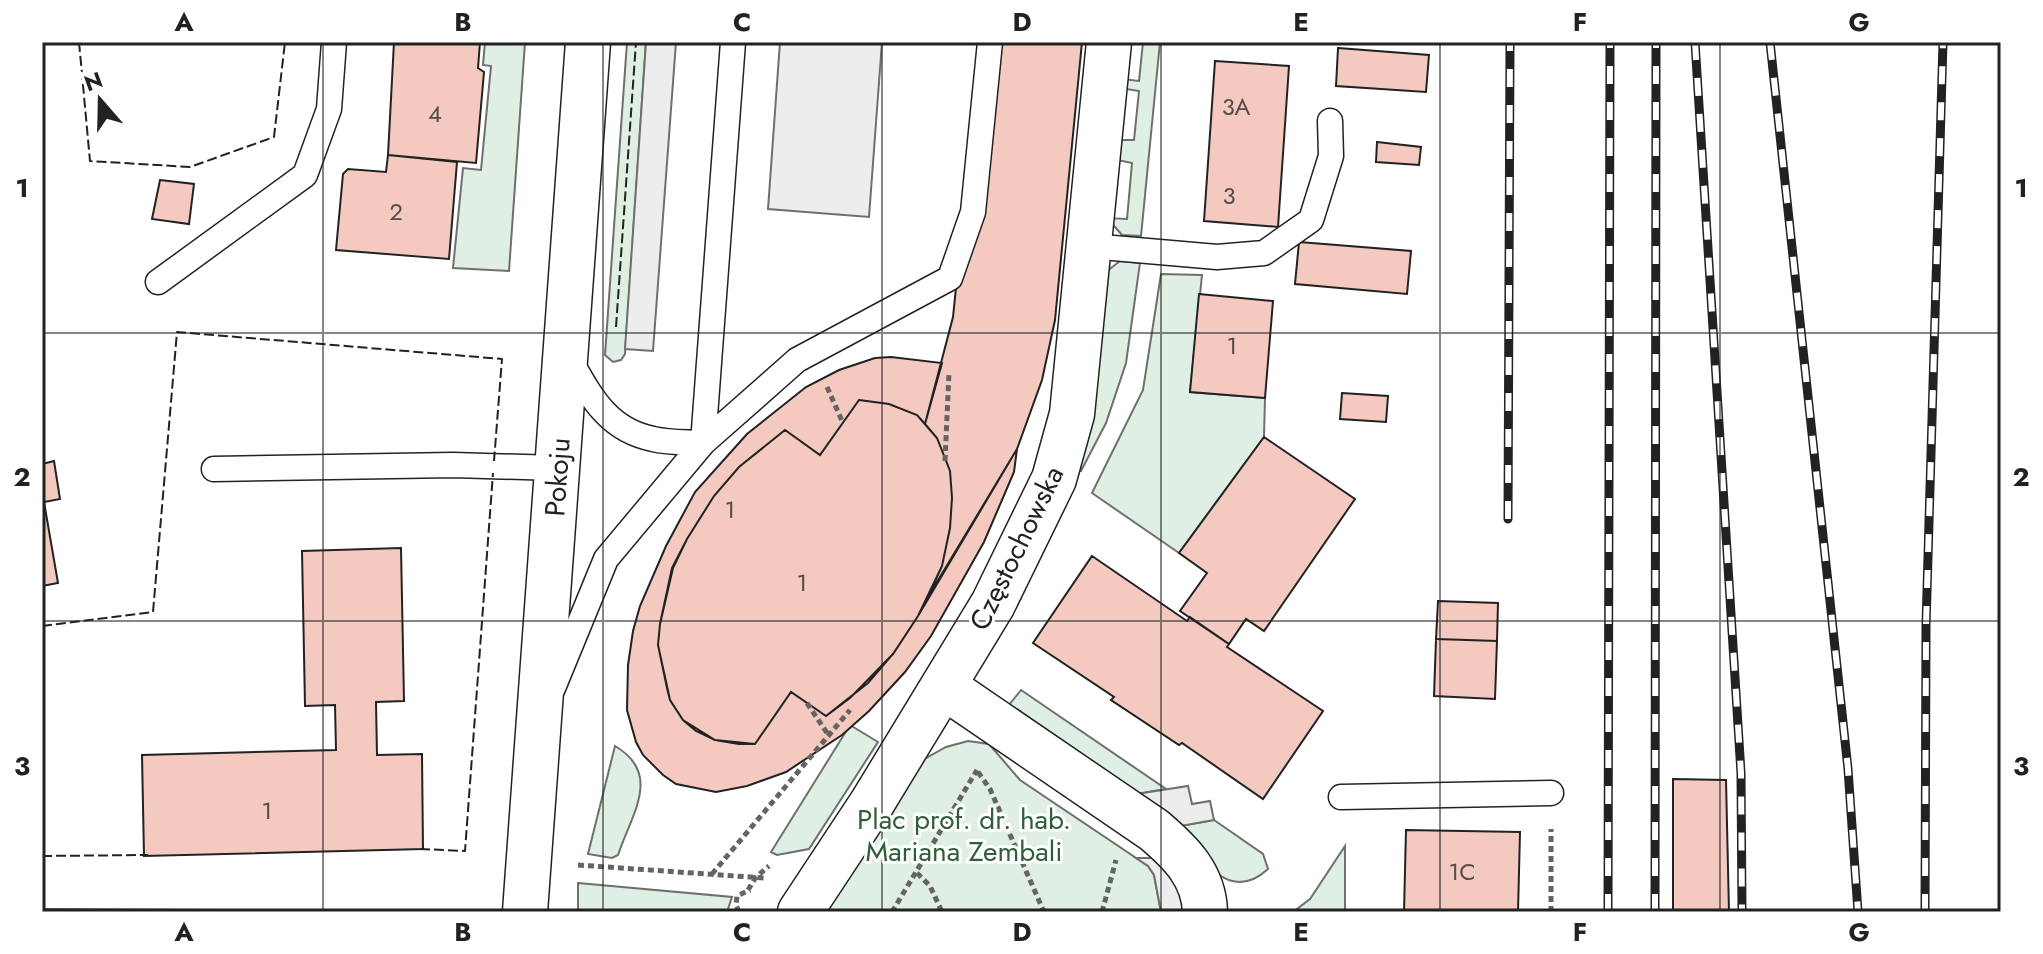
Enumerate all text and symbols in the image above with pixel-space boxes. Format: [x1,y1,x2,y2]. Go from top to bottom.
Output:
text: A [173,3,194,41]
text: B [454,3,472,41]
text: C [733,3,751,41]
text: D [1012,3,1032,41]
text: E [1293,3,1309,41]
text: F [1573,3,1587,41]
text: G [1848,3,1870,41]
north arrow [60,60,140,140]
text: N [79,63,107,99]
house number: 3A [1222,89,1250,124]
house number: 4 [428,96,442,131]
text: 1 [15,169,29,207]
text: 1 [2014,169,2028,207]
house number: 3 [1222,178,1236,213]
house number: 2 [389,194,403,229]
house number: 1 [1227,328,1237,363]
street label: Pokoju [534,436,581,518]
text: 2 [13,458,31,496]
text: 2 [2012,458,2030,496]
street label: Częstochowska [959,459,1074,637]
house number: 1 [725,492,735,527]
house number: 1 [797,565,807,600]
text: 3 [14,747,30,785]
text: 3 [2013,747,2029,785]
house number: 1 [262,793,272,828]
park label: Plac prof. dr. hab. Mariana Zembali [857,799,1071,872]
house number: 1C [1448,854,1476,889]
text: A [173,913,194,951]
text: B [454,913,472,951]
text: C [733,913,751,951]
text: D [1012,913,1032,951]
text: E [1293,913,1309,951]
text: F [1573,913,1587,951]
text: G [1848,913,1870,951]

